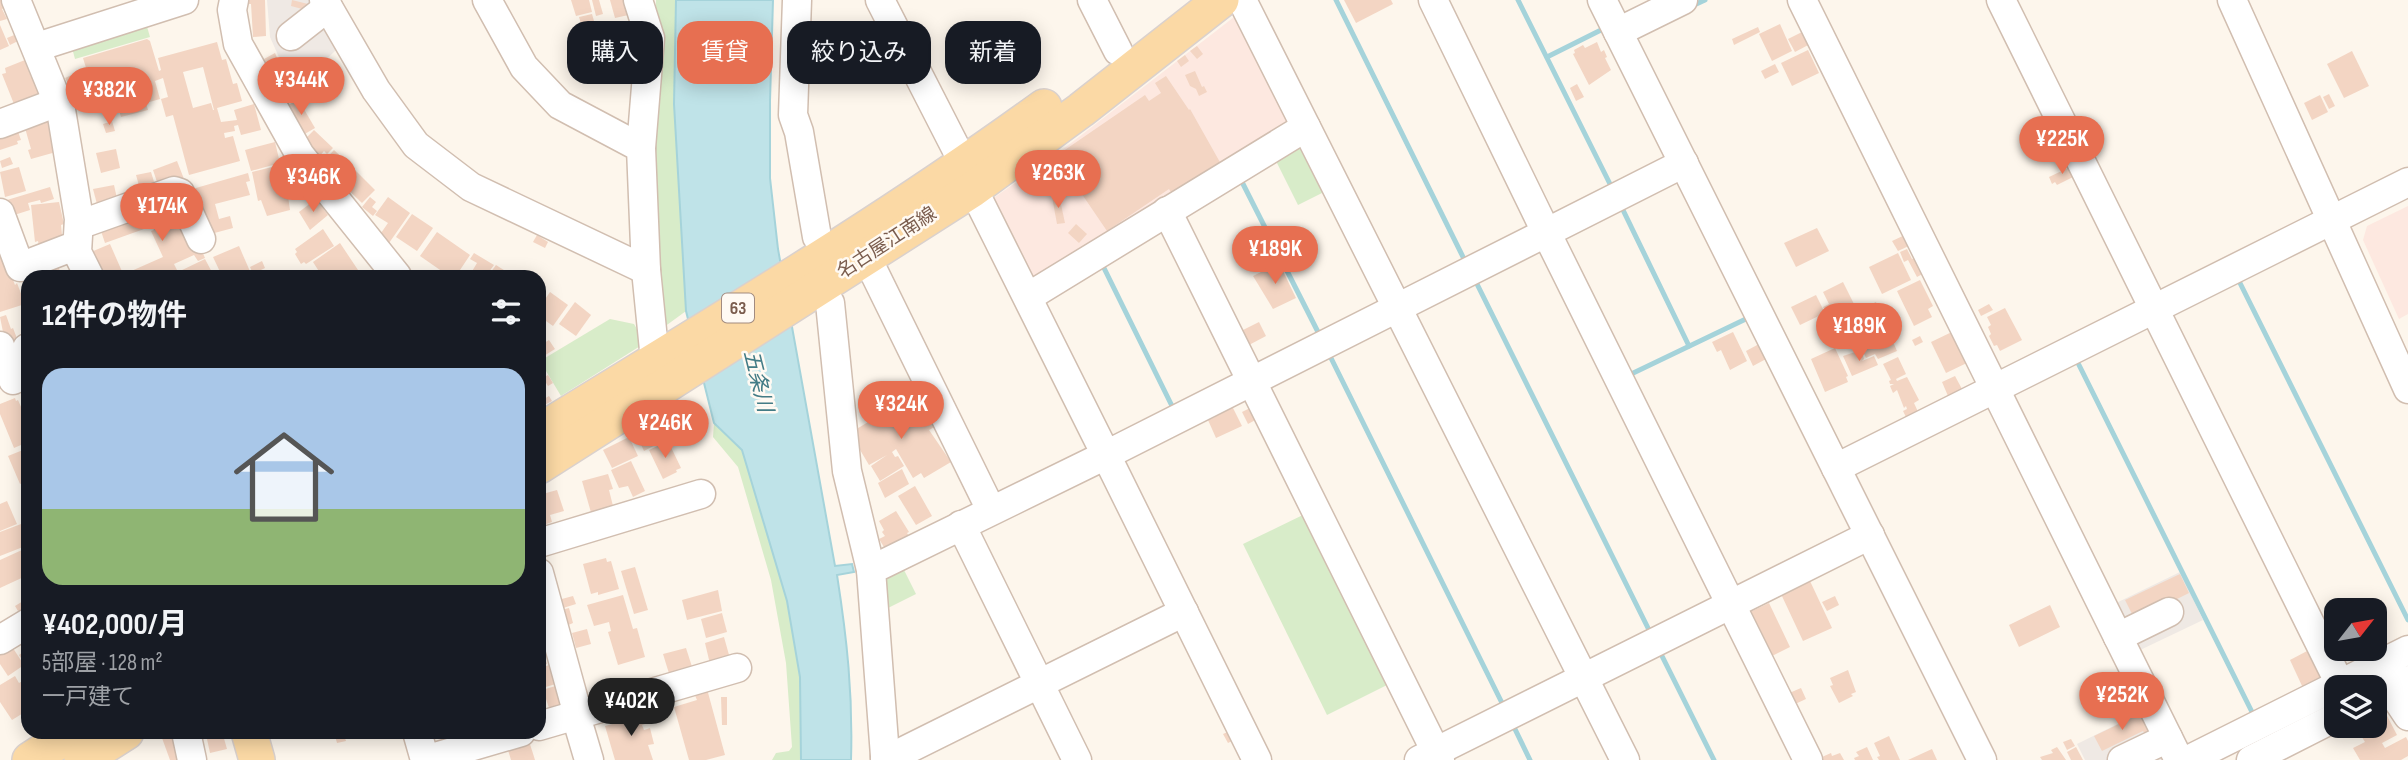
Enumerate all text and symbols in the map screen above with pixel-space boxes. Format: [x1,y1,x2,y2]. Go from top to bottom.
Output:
chip: 購入 [567,21,663,84]
chip: 賃貸 [677,21,773,84]
chip: 絞り込み [787,21,931,84]
chip: 新着 [945,21,1041,84]
pin: ¥344K [252,58,350,117]
text: ¥344K [274,66,328,94]
pin: ¥382K [60,68,158,127]
text: ¥382K [82,76,136,104]
pin: ¥225K [2013,116,2111,176]
text: ¥225K [2035,125,2089,153]
pin: ¥263K [1009,150,1107,210]
pin: ¥346K [264,154,362,214]
text: ¥263K [1031,159,1085,187]
text: ¥346K [285,163,341,191]
pin: ¥174K [113,184,211,243]
text: ¥174K [136,192,188,220]
street label: 名古屋江南線 [833,202,941,284]
pin: ¥189K [1226,226,1324,286]
text: ¥189K [1248,235,1302,263]
icon: filters [487,293,525,331]
road number: 63 [722,294,754,322]
text: 12件の物件 [42,298,187,334]
pin: ¥189K [1810,304,1908,363]
text: ¥189K [1832,312,1886,340]
water label: 五条川 [738,347,778,417]
pin: ¥324K [852,382,950,441]
text: ¥324K [874,390,928,418]
pin: ¥246K [616,400,714,460]
text: ¥246K [638,409,692,437]
icon: home [221,414,347,540]
north arrow [2324,598,2387,662]
map controls [2324,598,2387,738]
text: ¥402,000/月 [42,607,188,643]
text: 5部屋 · 128 m² [42,649,163,677]
pin: ¥252K [2073,672,2171,732]
button: layers [2324,675,2387,738]
pin: ¥402K [582,678,680,738]
text: ¥252K [2095,681,2149,709]
text: 一戸建て [42,683,134,711]
text: ¥402K [604,687,658,715]

